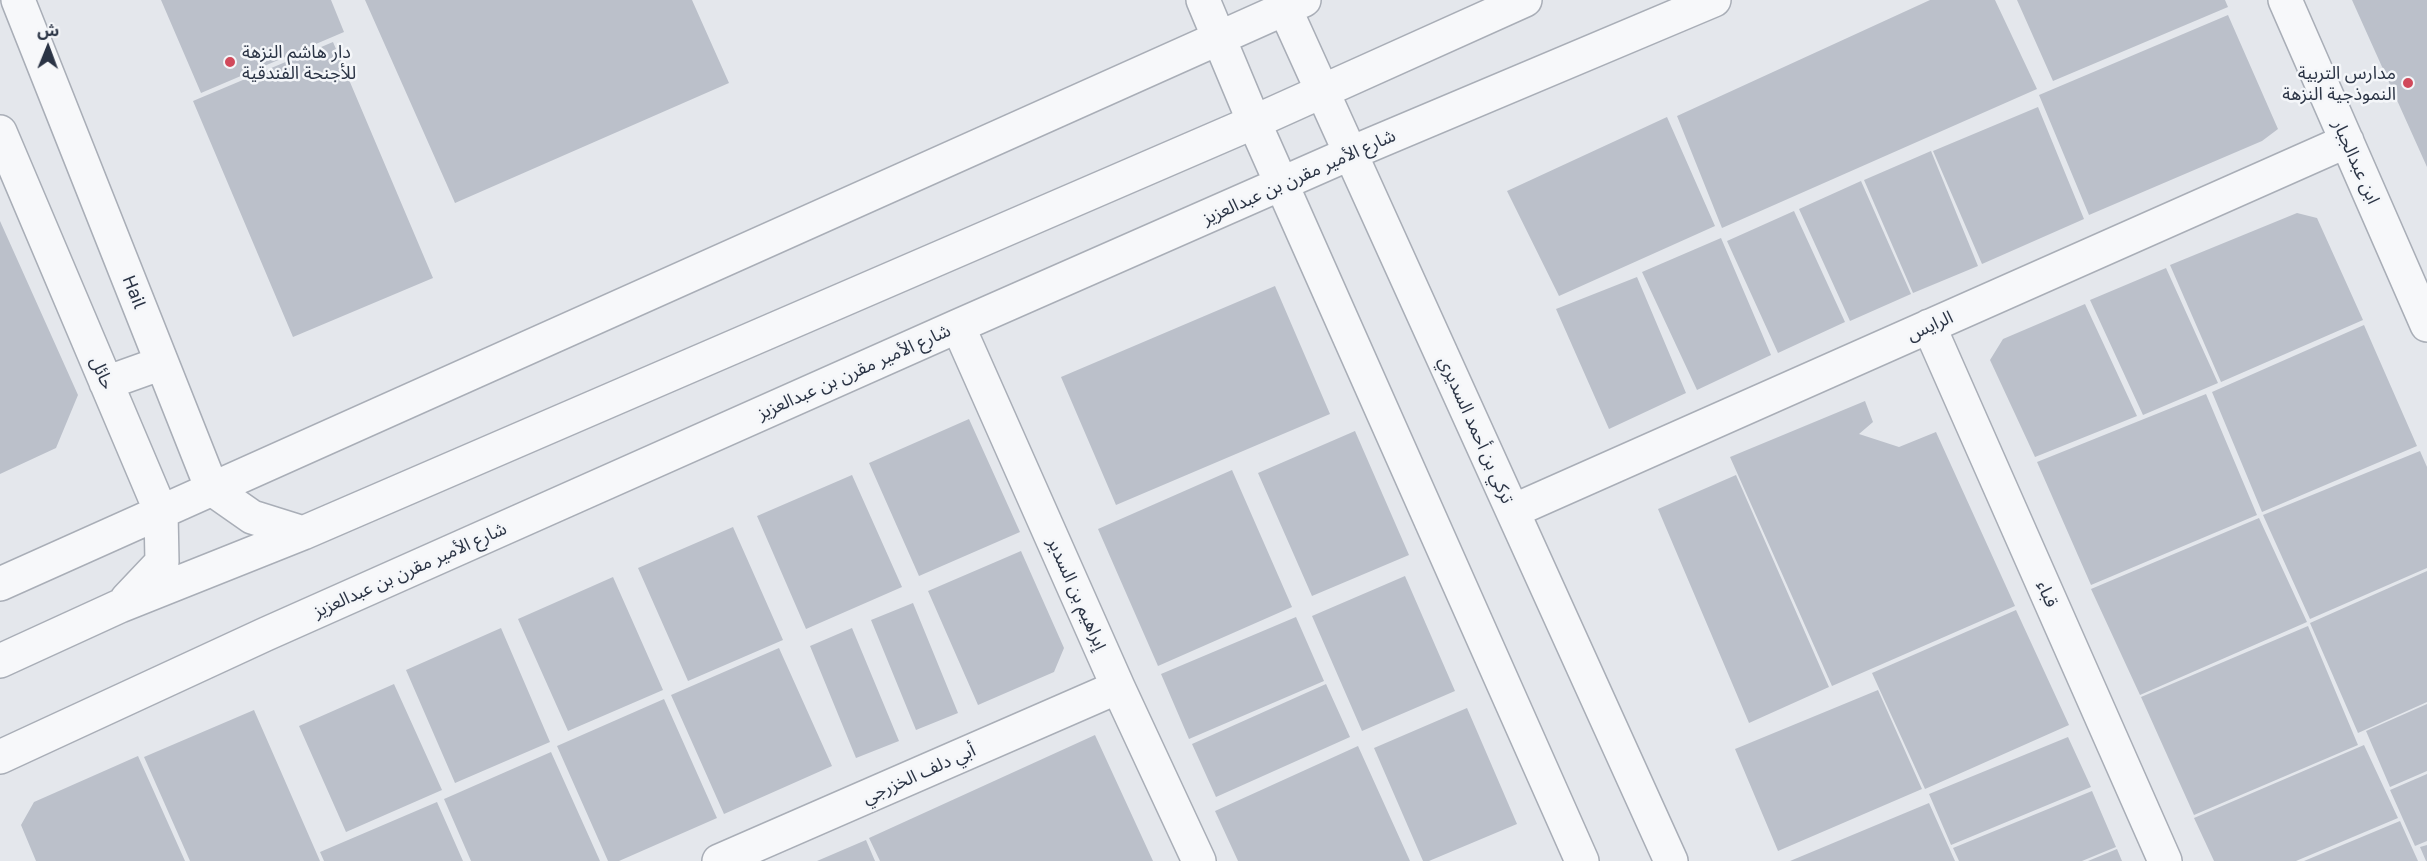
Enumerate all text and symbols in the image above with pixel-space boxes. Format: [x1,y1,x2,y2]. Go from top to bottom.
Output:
north arrow [18,18,78,78]
text: ش [37,20,59,40]
place label: دار هاشم النزهة للأجنحة الفندقية [242,41,356,84]
marker: دار هاشم النزهة للأجنحة الفندقية [223,55,237,69]
place label: مدارس التربية النموذجية النزهة [2282,62,2396,104]
marker: مدارس التربية النموذجية النزهة [2401,76,2415,90]
street label: ابن عبدالجبار [2328,116,2384,208]
street label: شارع الأمير مقرن بن عبدالعزيز [1199,125,1399,229]
street label: Hail [118,272,150,312]
street label: الرايس [1904,306,1956,346]
street label: شارع الأمير مقرن بن عبدالعزيز [754,320,954,424]
street label: حائل [85,353,119,393]
street label: تركي بن أحمد السديري [1434,353,1518,507]
street label: شارع الأمير مقرن بن عبدالعزيز [310,518,510,622]
street label: إبراهيم بن السدير [1043,535,1111,653]
street label: قباء [2032,577,2062,611]
street label: أبي دلف الخزرجي [859,739,979,809]

